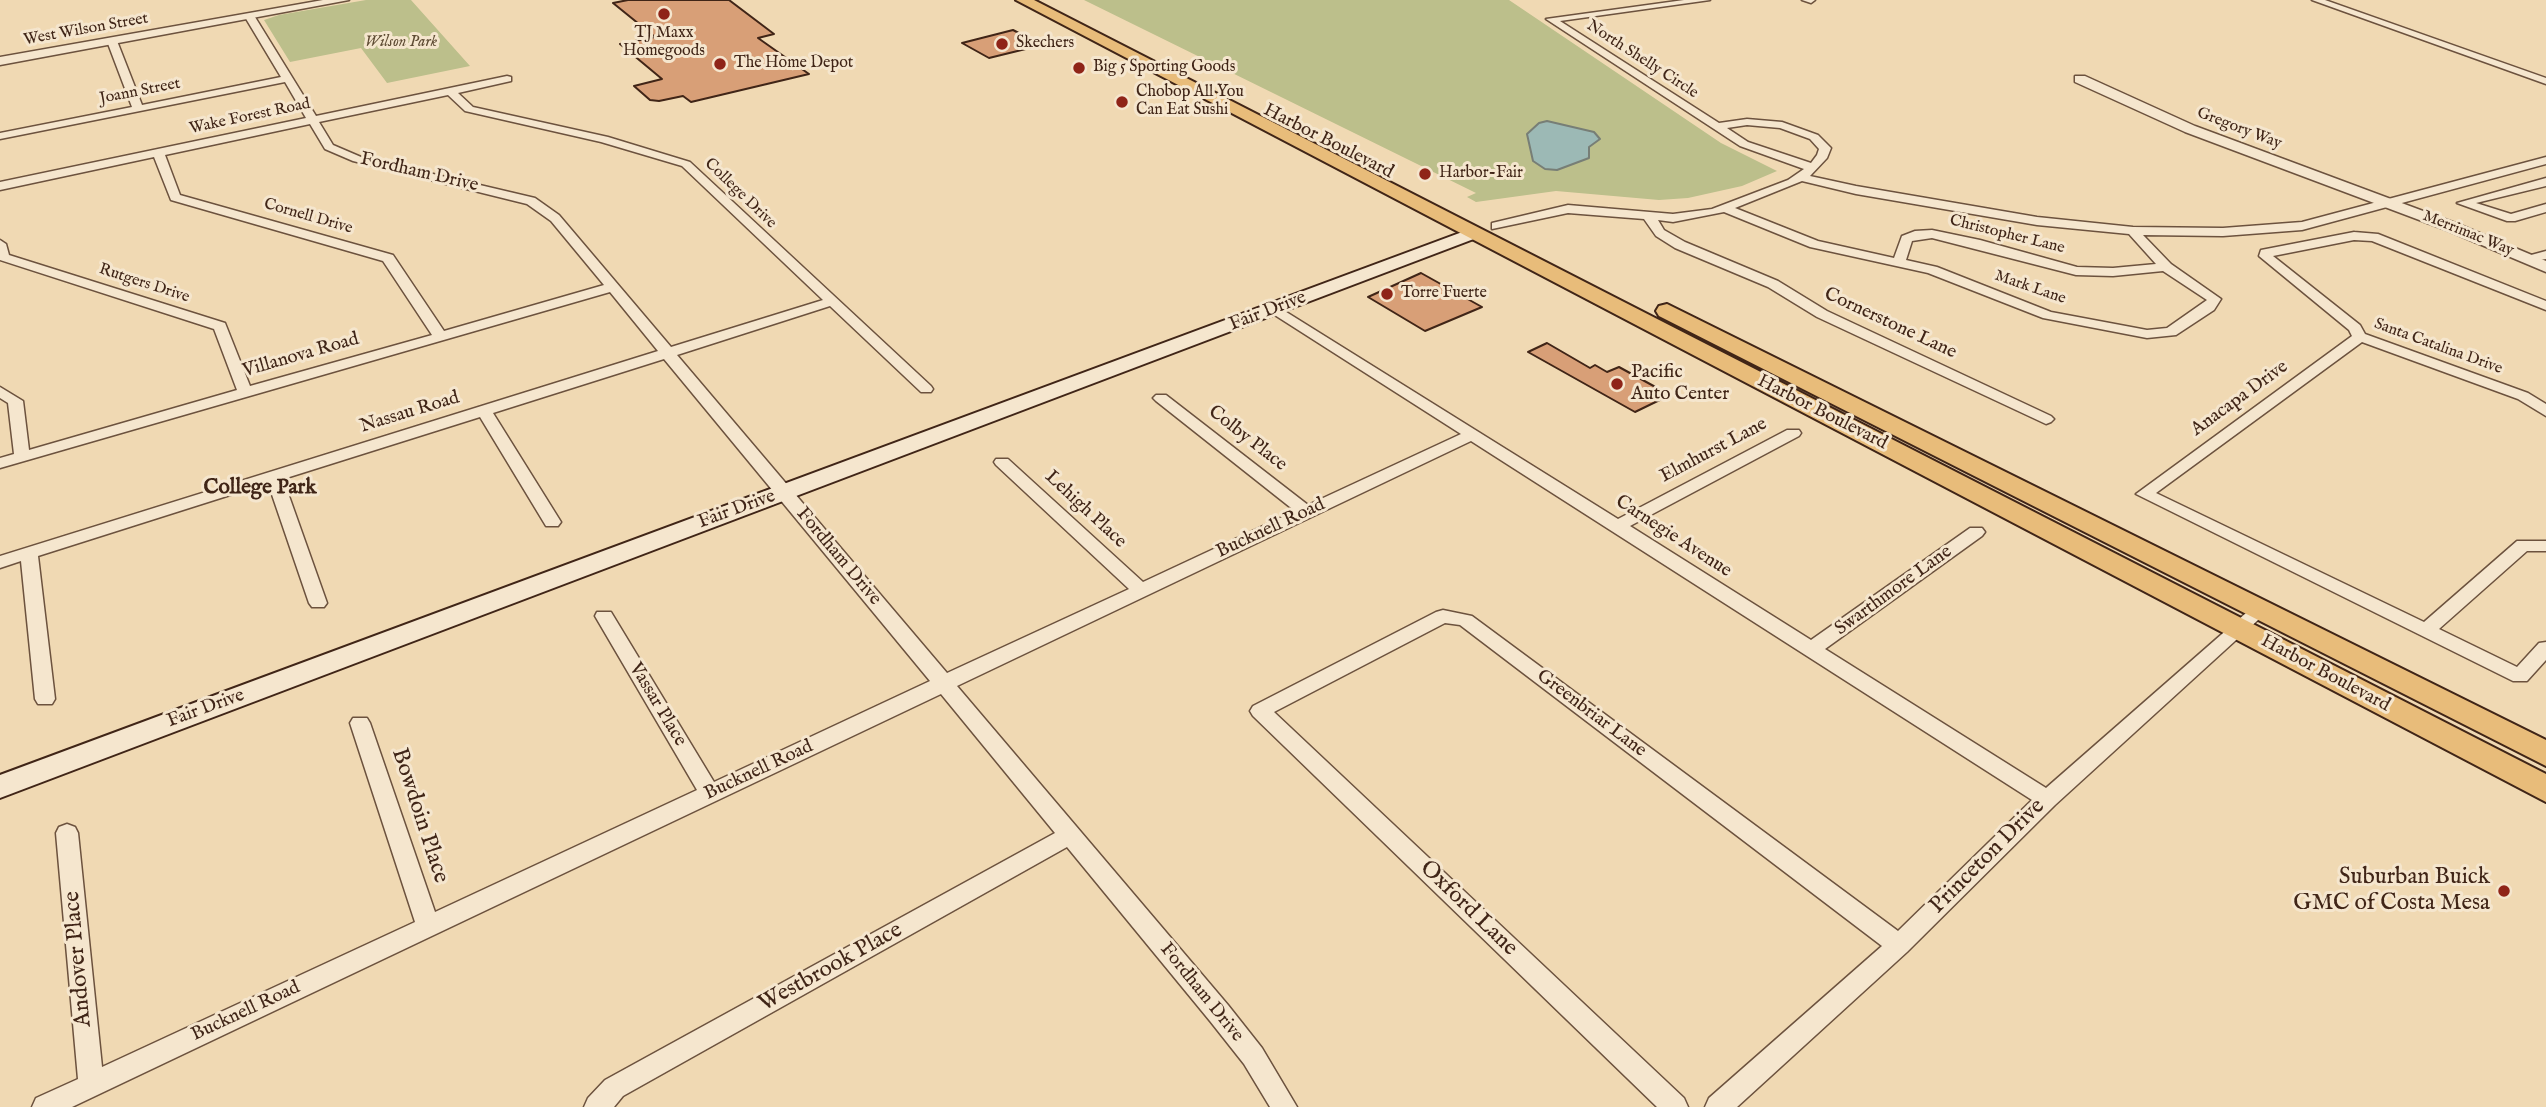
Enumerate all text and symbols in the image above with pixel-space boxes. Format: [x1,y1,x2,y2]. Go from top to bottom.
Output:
marker: TJ Maxx Homegoods [656,6,672,22]
street label: West Wilson Street [22,10,150,50]
street label: North Shelly Circle [1583,17,1701,103]
place label: TJ Maxx Homegoods [623,24,705,62]
park label: Wilson Park [365,33,437,53]
place label: Skechers [1016,34,1074,54]
marker: Skechers [994,36,1010,52]
place label: The Home Depot [734,54,853,74]
marker: The Home Depot [712,56,728,72]
place label: Big 5 Sporting Goods [1093,58,1235,78]
marker: Big 5 Sporting Goods [1071,60,1087,76]
street label: Joann Street [98,75,182,109]
place label: Chobop All You Can Eat Sushi [1136,83,1244,121]
marker: Chobop All You Can Eat Sushi [1114,94,1130,110]
street label: Wake Forest Road [188,95,312,139]
street label: Harbor Boulevard [1259,99,1397,185]
street label: Gregory Way [2194,104,2284,154]
street label: Fordham Drive [358,148,480,198]
street label: College Drive [700,155,780,233]
place label: Harbor-Fair [1439,164,1523,184]
marker: Harbor-Fair [1417,166,1433,182]
street label: Cornell Drive [261,195,355,239]
street label: Merrimac Way [2420,207,2516,261]
street label: Christopher Lane [1948,211,2066,259]
street label: Rutgers Drive [96,260,192,308]
street label: Mark Lane [1992,267,2068,309]
street label: Cornerstone Lane [1820,283,1960,365]
place label: Torre Fuerte [1401,284,1487,304]
marker: Torre Fuerte [1379,286,1395,302]
street label: Fair Drive [1226,287,1310,337]
street label: Santa Catalina Drive [2371,315,2505,379]
street label: Villanova Road [240,329,362,383]
street label: Anacapa Drive [2187,356,2293,442]
place label: Pacific Auto Center [1631,362,1729,406]
street label: Harbor Boulevard [1753,370,1891,456]
marker: Pacific Auto Center [1609,376,1625,392]
street label: Nassau Road [358,387,462,439]
street label: Colby Place [1203,401,1291,477]
street label: Elmhurst Lane [1657,413,1771,489]
street label: Lehigh Place [1039,466,1131,554]
district label: College Park [204,476,316,502]
street label: Fair Drive [695,486,779,534]
street label: Carnegie Avenue [1611,491,1735,583]
street label: Bucknell Road [1213,494,1329,564]
street label: Fordham Drive [791,503,885,611]
street label: Swarthmore Lane [1831,541,1957,641]
street label: Harbor Boulevard [2256,630,2394,718]
street label: Vassar Place [623,659,691,751]
street label: Greenbriar Lane [1532,665,1650,763]
street label: Fair Drive [164,685,248,733]
street label: Bucknell Road [701,736,817,806]
street label: Bowdoin Place [384,745,454,887]
street label: Princeton Drive [1925,794,2051,920]
street label: Oxford Lane [1413,855,1523,963]
place label: Suburban Buick GMC of Costa Mesa [2293,864,2490,918]
marker: Suburban Buick GMC of Costa Mesa [2496,883,2512,899]
street label: Andover Place [59,890,99,1028]
street label: Westbrook Place [754,917,908,1019]
street label: Fordham Drive [1154,939,1248,1047]
street label: Bucknell Road [188,977,304,1047]

